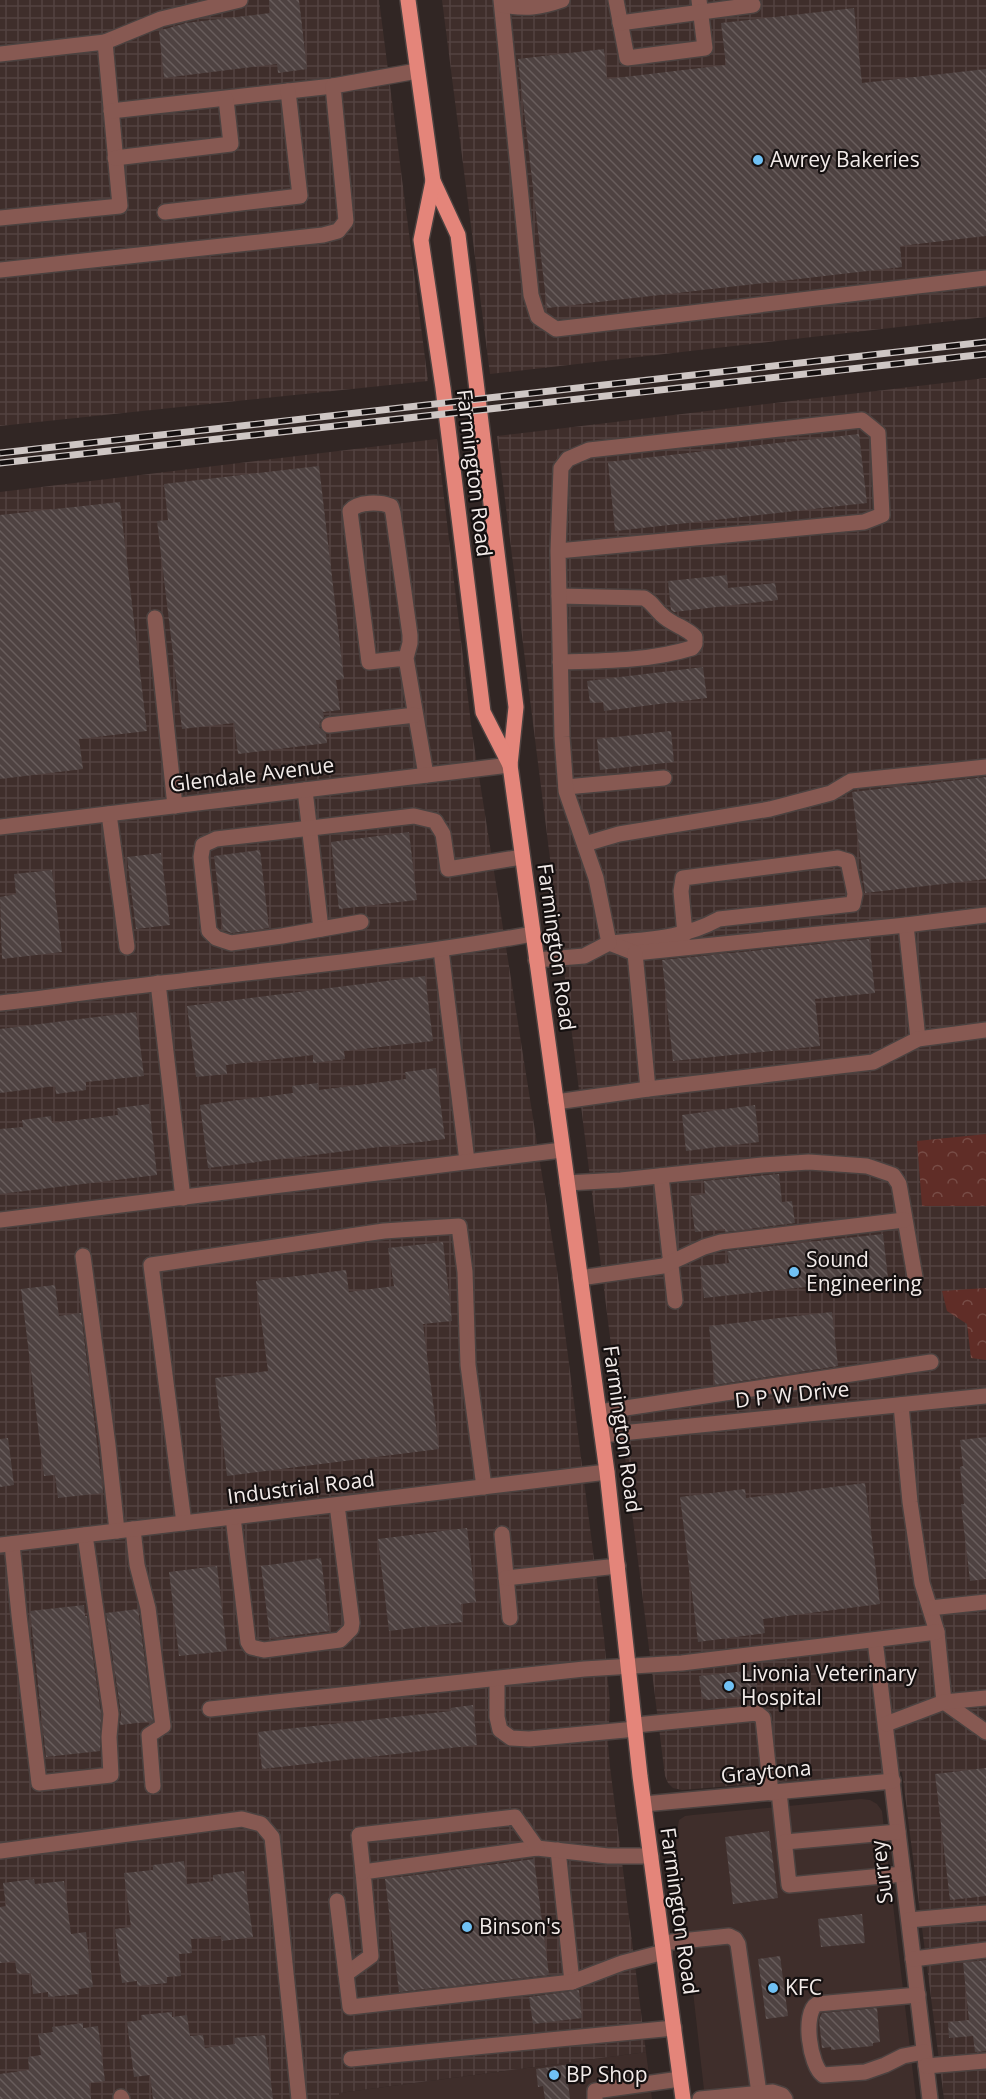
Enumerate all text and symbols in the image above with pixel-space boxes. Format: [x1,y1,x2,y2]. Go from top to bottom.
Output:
place label: Awrey Bakeries [770,145,920,173]
marker: Awrey Bakeries [751,153,765,167]
street label: Farmington Road [451,387,499,558]
street label: Glendale Avenue [168,750,336,798]
street label: Farmington Road [531,861,583,1032]
place label: Sound Engineering [806,1245,922,1297]
marker: Sound Engineering [787,1265,801,1279]
street label: Farmington Road [597,1343,649,1514]
street label: D P W Drive [733,1374,851,1414]
street label: Industrial Road [226,1464,376,1510]
place label: Livonia Veterinary Hospital [741,1659,917,1711]
marker: Livonia Veterinary Hospital [722,1679,736,1693]
street label: Graytona [720,1753,812,1789]
street label: Farmington Road [654,1825,706,1996]
street label: Surrey [863,1838,899,1906]
place label: Binson's [479,1912,561,1940]
marker: Binson's [460,1920,474,1934]
place label: KFC [785,1973,822,2001]
marker: KFC [766,1981,780,1995]
place label: BP Shop [566,2060,648,2088]
marker: BP Shop [547,2068,561,2082]

